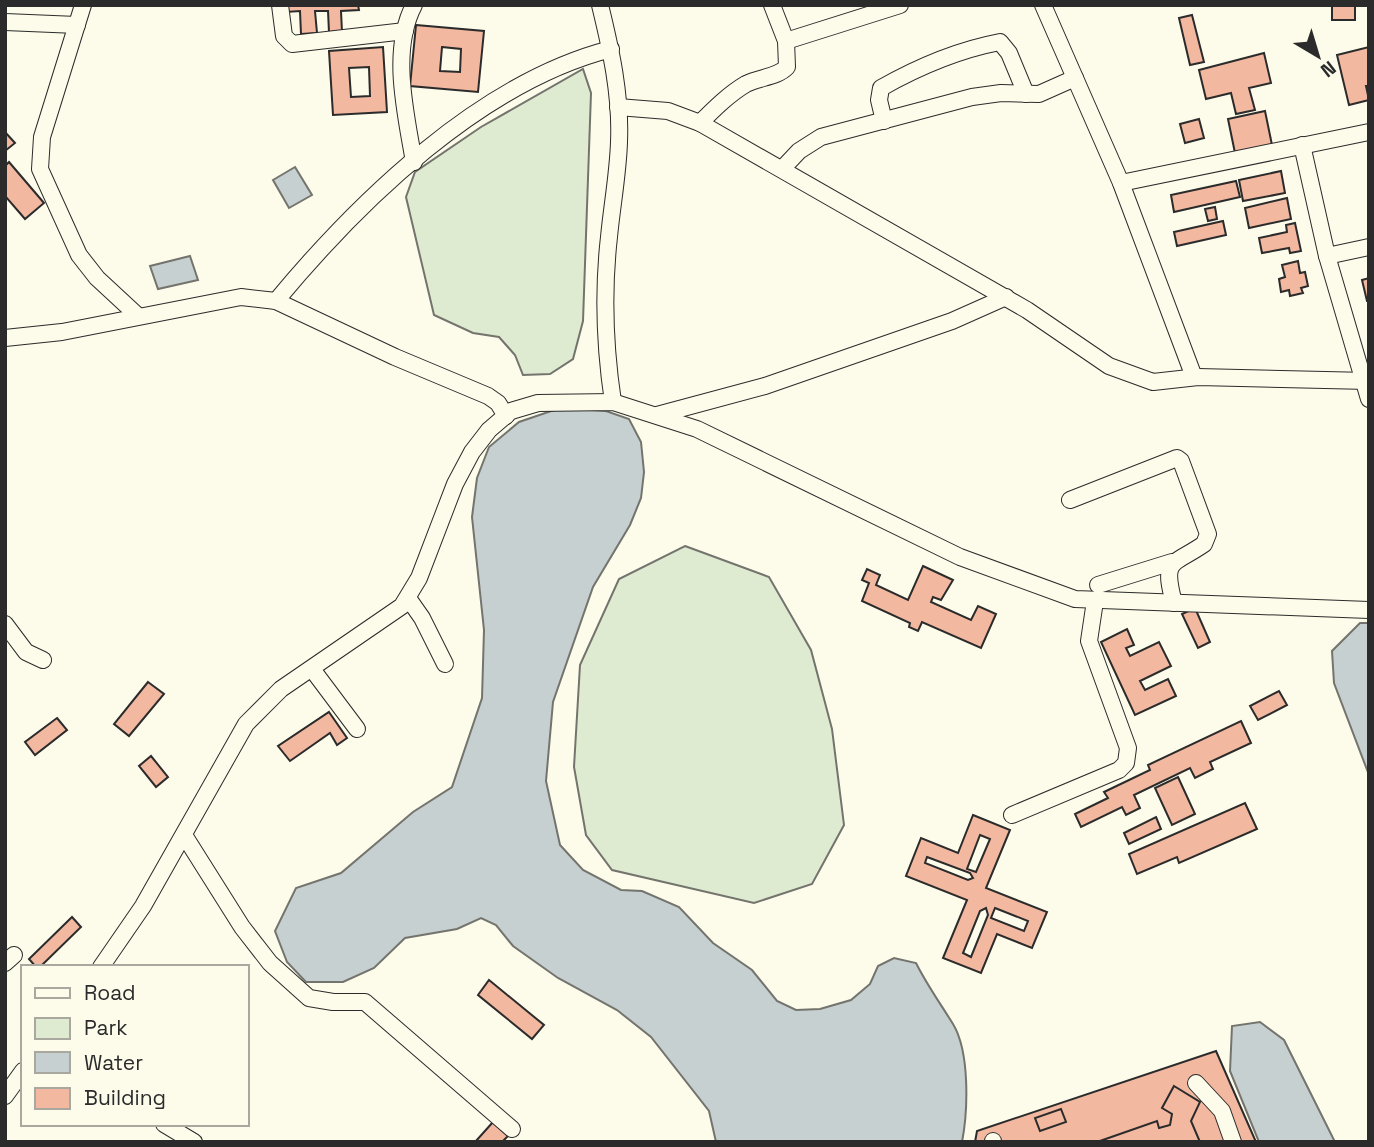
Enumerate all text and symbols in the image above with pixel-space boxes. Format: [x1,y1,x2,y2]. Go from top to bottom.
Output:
north arrow [1283,21,1353,91]
text: N [1315,55,1341,83]
legend [21,965,248,1126]
text: Road [84,979,136,1006]
text: Park [84,1014,128,1041]
text: Water [84,1049,143,1076]
text: Building [84,1084,166,1111]

